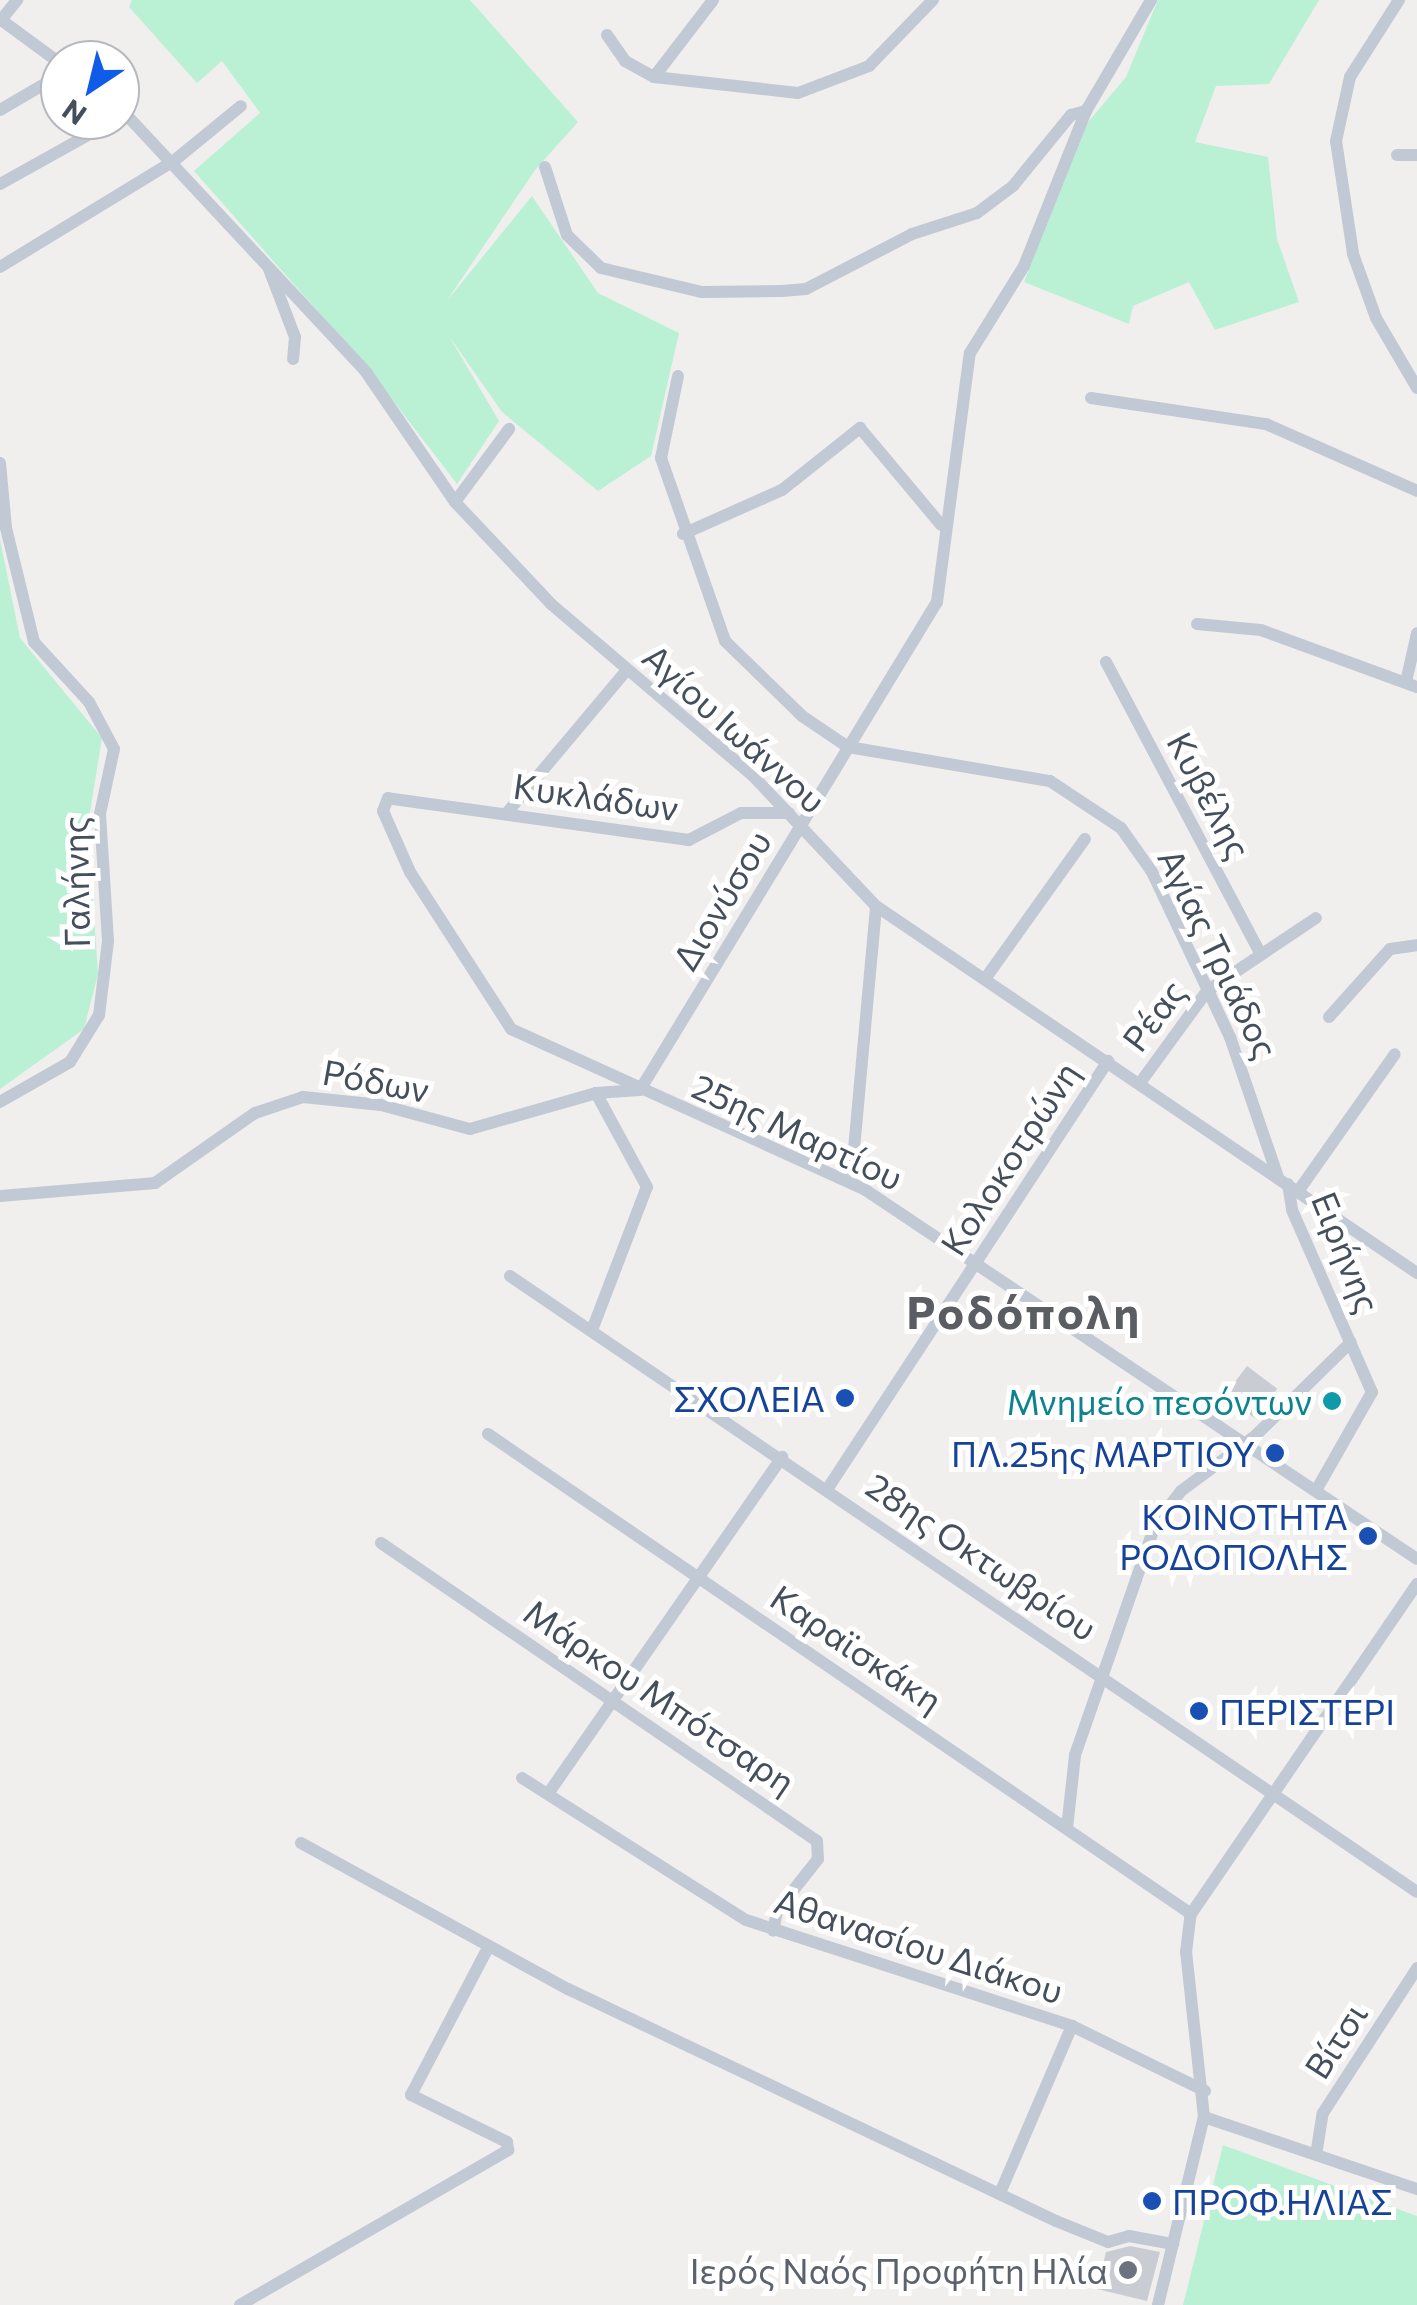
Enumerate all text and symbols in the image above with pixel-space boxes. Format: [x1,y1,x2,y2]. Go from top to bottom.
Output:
north arrow [40,40,140,140]
text: N [56,93,92,133]
street label: Αγίου Ιωάννου [635,635,835,821]
street label: Κυβέλης [1159,725,1261,865]
street label: Κυκλάδων [511,764,681,828]
street label: Γαλήνης [53,816,97,948]
street label: Διονύσου [663,823,779,977]
street label: Αγίας Τριάδος [1150,841,1288,1065]
street label: Ρέας [1113,971,1193,1059]
street label: Ρόδων [320,1050,432,1110]
street label: Κολοκοτρώνη [931,1053,1087,1263]
street label: 25ης Μαρτίου [686,1064,910,1198]
street label: Ειρήνης [1304,1185,1390,1319]
district label: Ροδόπολη [906,1284,1142,1338]
place label: ΣΧΟΛΕΙΑ [674,1377,825,1419]
place label: Μνημείο πεσόντων [1006,1380,1312,1422]
marker: ΣΧΟΛΕΙΑ [834,1387,856,1409]
marker: Μνημείο πεσόντων [1321,1390,1343,1412]
place label: ΠΛ.25ης ΜΑΡΤΙΟΥ [951,1432,1255,1474]
marker: ΠΛ.25ης ΜΑΡΤΙΟΥ [1264,1442,1286,1464]
street label: 28ης Οκτωβρίου [859,1463,1105,1649]
place label: ΚΟΙΝΟΤΗΤΑ ΡΟΔΟΠΟΛΗΣ [1119,1495,1348,1577]
marker: ΚΟΙΝΟΤΗΤΑ ΡΟΔΟΠΟΛΗΣ [1357,1525,1379,1547]
street label: Καραϊσκάκη [763,1575,951,1721]
street label: Μάρκου Μπότσαρη [517,1590,803,1802]
place label: ΠΕΡΙΣΤΕΡΙ [1219,1690,1395,1732]
marker: ΠΕΡΙΣΤΕΡΙ [1188,1700,1210,1722]
street label: Αθανασίου Διάκου [770,1879,1068,2011]
street label: Βίτσι [1295,1994,1375,2086]
place label: ΠΡΟΦ.ΗΛΙΑΣ [1172,2180,1393,2222]
marker: ΠΡΟΦ.ΗΛΙΑΣ [1141,2190,1163,2212]
place label: Ιερός Ναός Προφήτη Ηλία [690,2249,1108,2291]
marker: Ιερός Ναός Προφήτη Ηλία [1117,2259,1139,2281]

